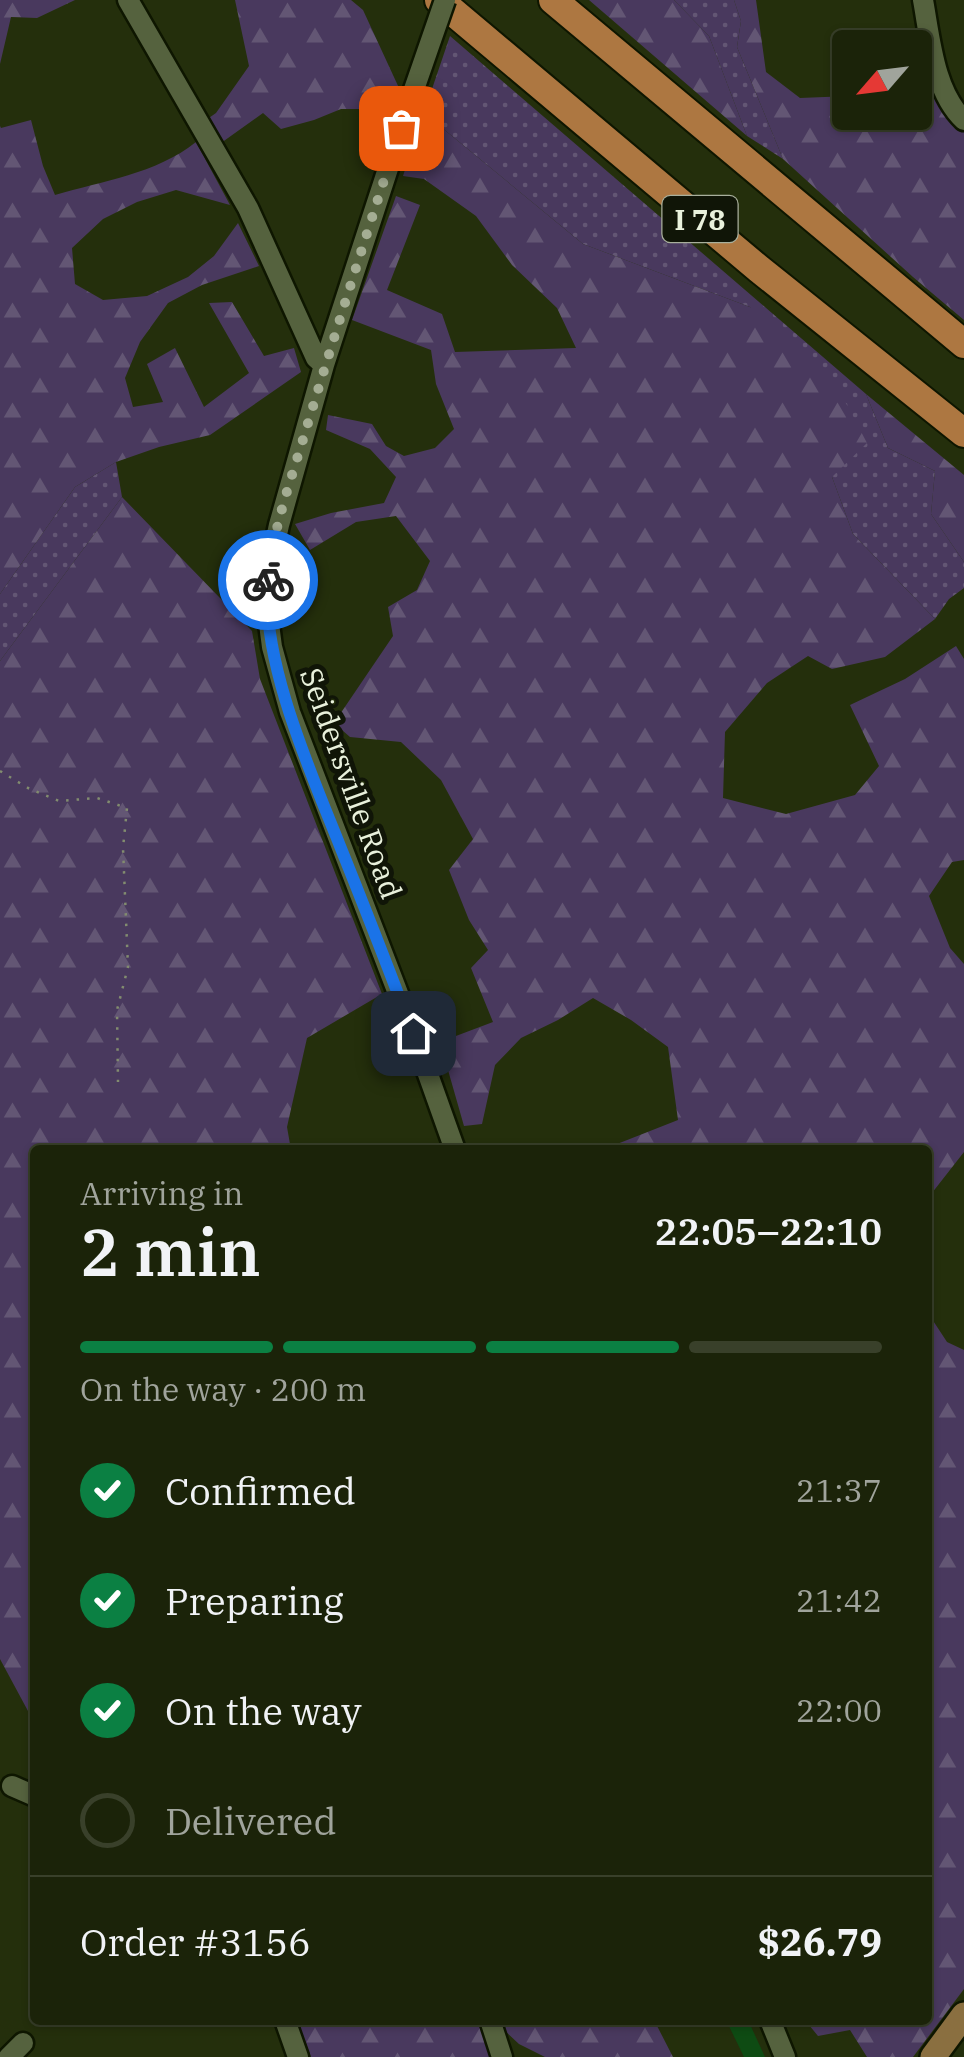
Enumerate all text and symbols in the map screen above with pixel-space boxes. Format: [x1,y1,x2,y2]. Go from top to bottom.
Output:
north arrow [832,30,932,130]
map controls [832,30,932,130]
pin [359,86,444,171]
icon: bag [374,101,429,156]
road number: I 78 [662,196,738,242]
courier [218,530,318,630]
icon: bike [241,553,296,608]
street label: Seidersville Road [292,662,412,904]
pin [371,991,456,1076]
icon: home [386,1006,441,1061]
text: Arriving in [80,1172,243,1214]
text: 22:05–22:10 [655,1206,882,1255]
text: 2 min [80,1209,261,1294]
text: On the way · 200 m [80,1368,366,1410]
icon: check [80,1463,135,1518]
text: Confirmed [165,1466,356,1515]
text: 21:37 [796,1469,882,1511]
icon: check [80,1573,135,1628]
text: Preparing [165,1576,344,1625]
text: 21:42 [796,1579,882,1621]
icon: check [80,1683,135,1738]
text: On the way [165,1686,362,1735]
text: 22:00 [796,1689,882,1731]
text: Delivered [165,1796,337,1845]
text: Order #3156 [80,1917,311,1966]
text: $26.79 [757,1917,882,1966]

